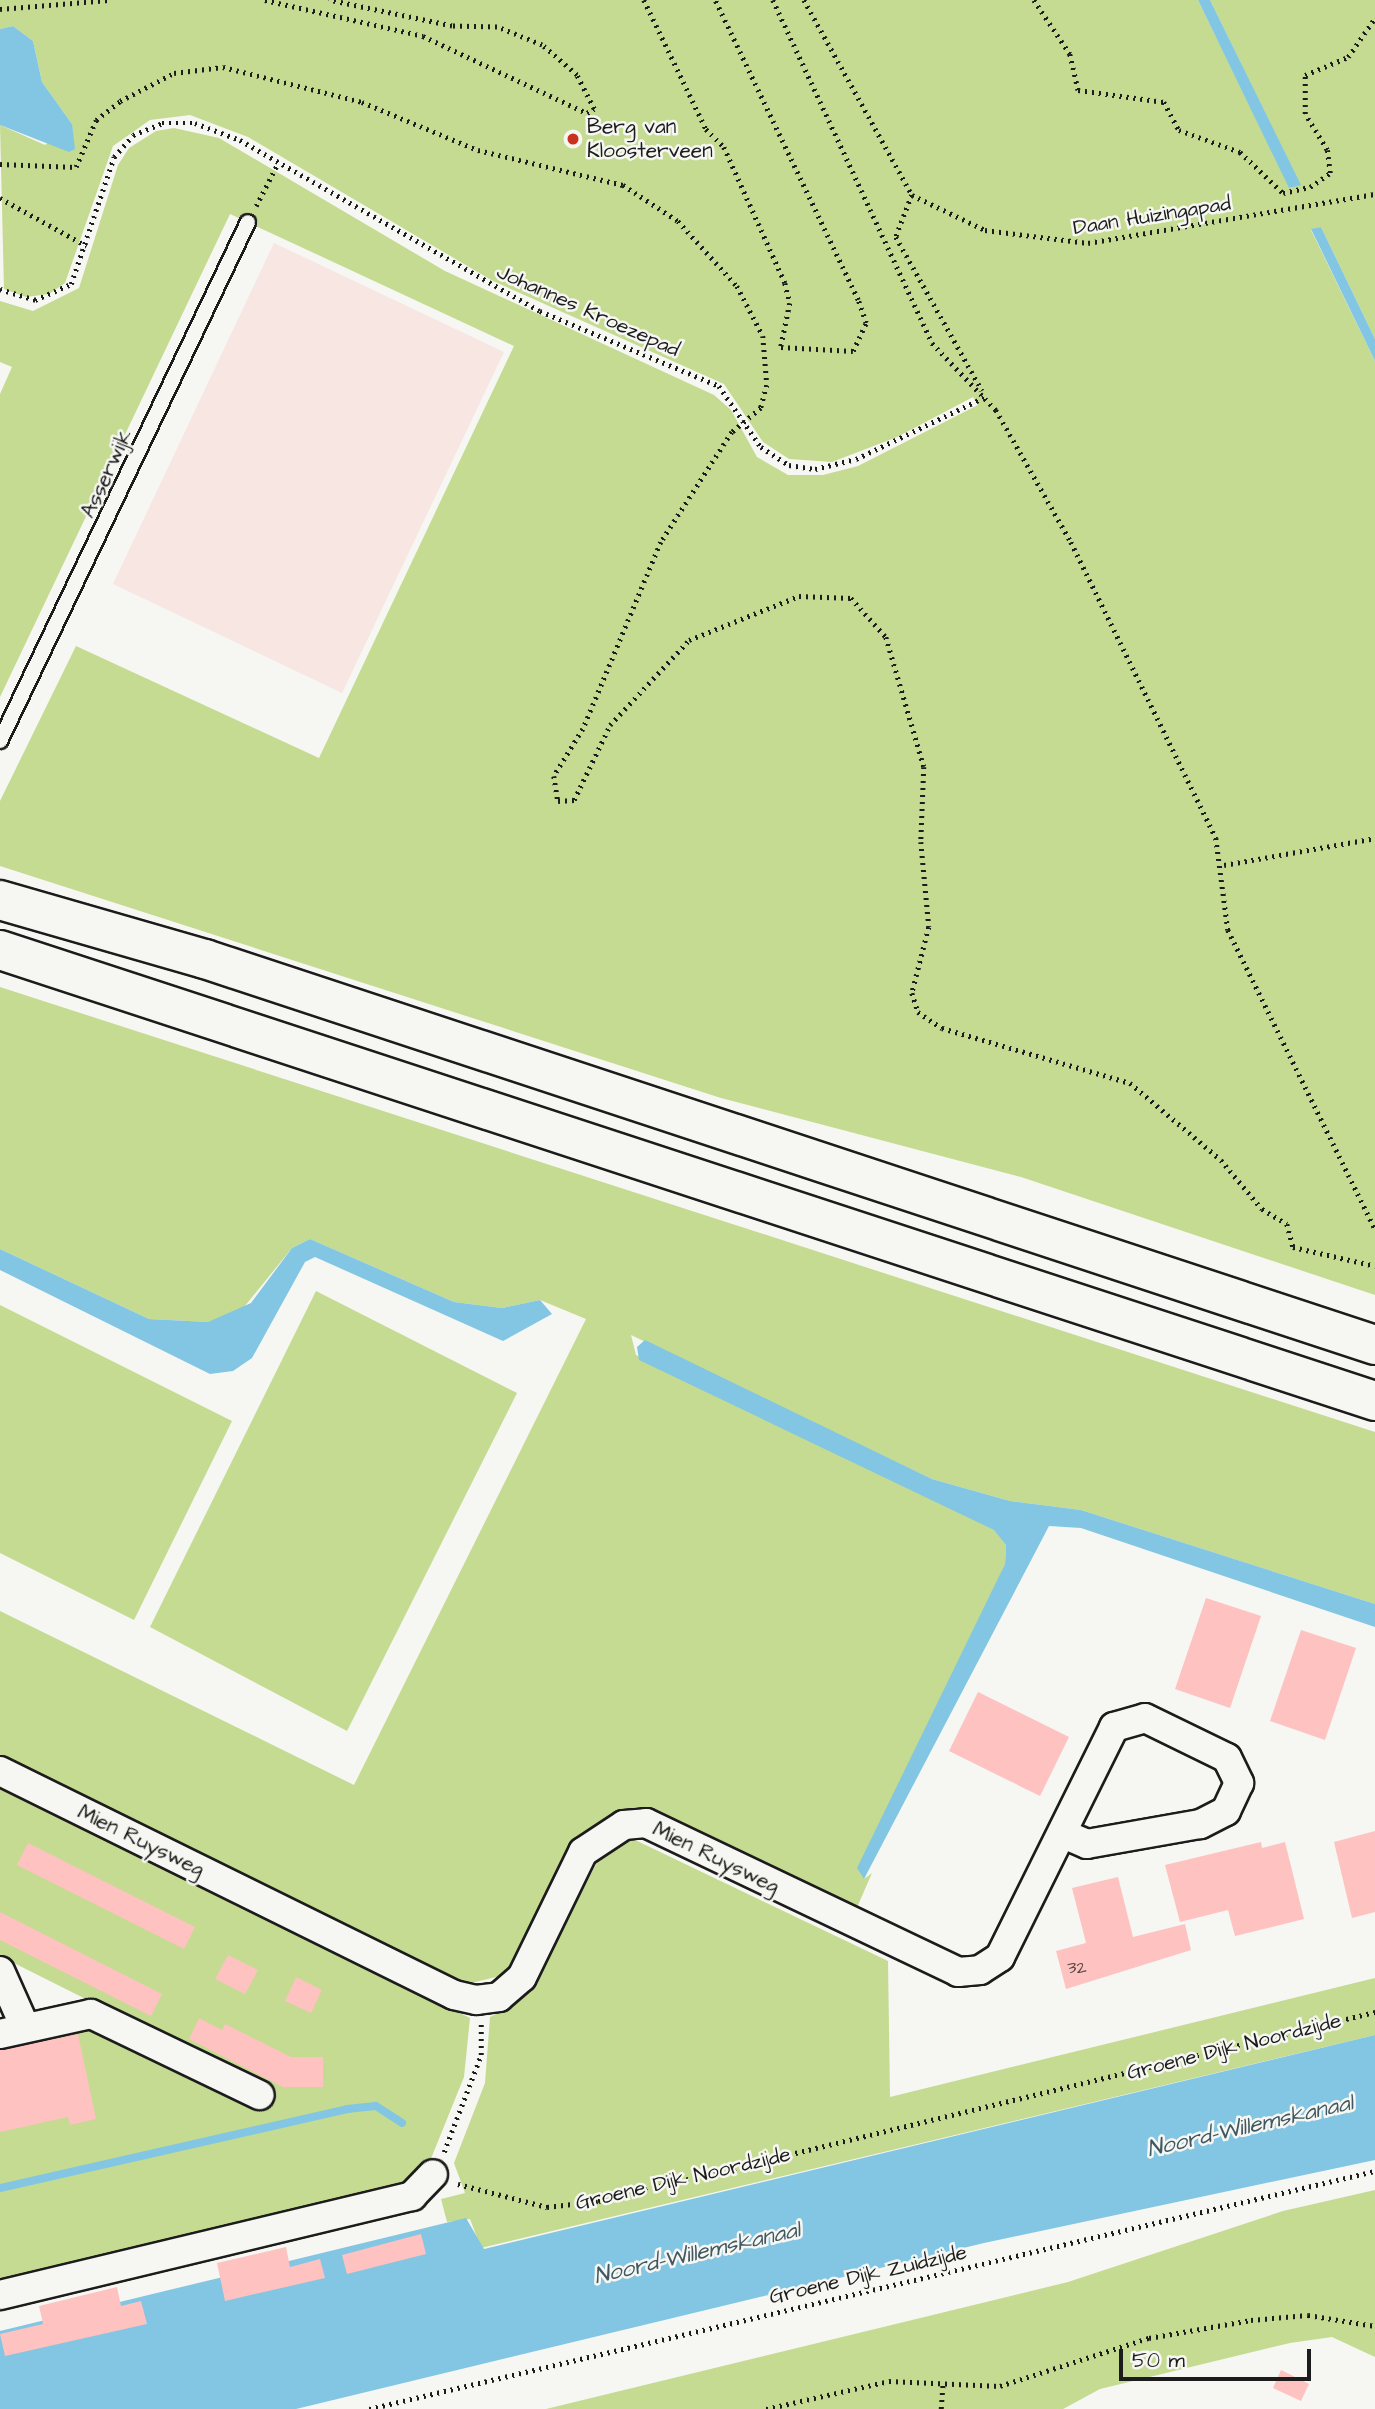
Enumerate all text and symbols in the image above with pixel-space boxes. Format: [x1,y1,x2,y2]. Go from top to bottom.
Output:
place label: Berg van Kloosterveen [587,114,713,164]
marker: Berg van Kloosterveen [565,131,581,147]
street label: Daan Huizingapad [1071,191,1233,241]
street label: Johannes Kroezepad [493,259,683,363]
street label: Asserwijk [76,426,138,522]
street label: Mien Ruysweg [74,1799,208,1883]
street label: Mien Ruysweg [649,1816,783,1900]
house number: 32 [1067,1957,1087,1979]
street label: Groene Dijk Noordzijde [1124,2008,1344,2086]
water label: Noord-Willemskanaal [1144,2089,1356,2163]
street label: Groene Dijk Noordzijde [573,2142,793,2216]
water label: Noord-Willemskanaal [591,2216,803,2290]
street label: Groene Dijk Zuidzijde [767,2240,969,2310]
scale bar [1123,2336,1316,2380]
text: 50 m [1132,2346,1185,2375]

